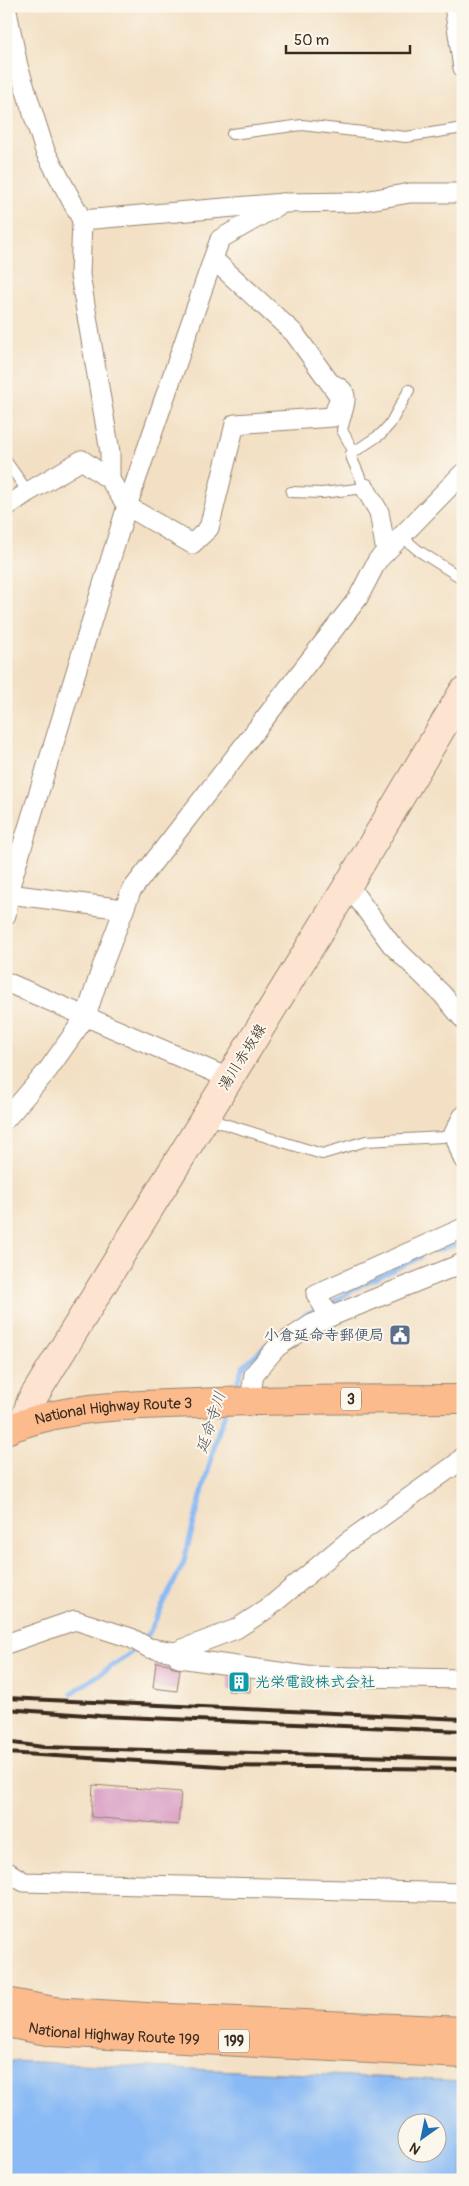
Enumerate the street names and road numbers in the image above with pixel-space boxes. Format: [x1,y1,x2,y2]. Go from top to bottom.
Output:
street label: 湯川赤坂線 [214,1020,270,1094]
road number: 3 [341,1388,361,1410]
street label: National Highway Route 3 [33,1394,193,1430]
street label: National Highway Route 199 [27,2019,200,2050]
road number: 199 [219,2030,249,2052]

